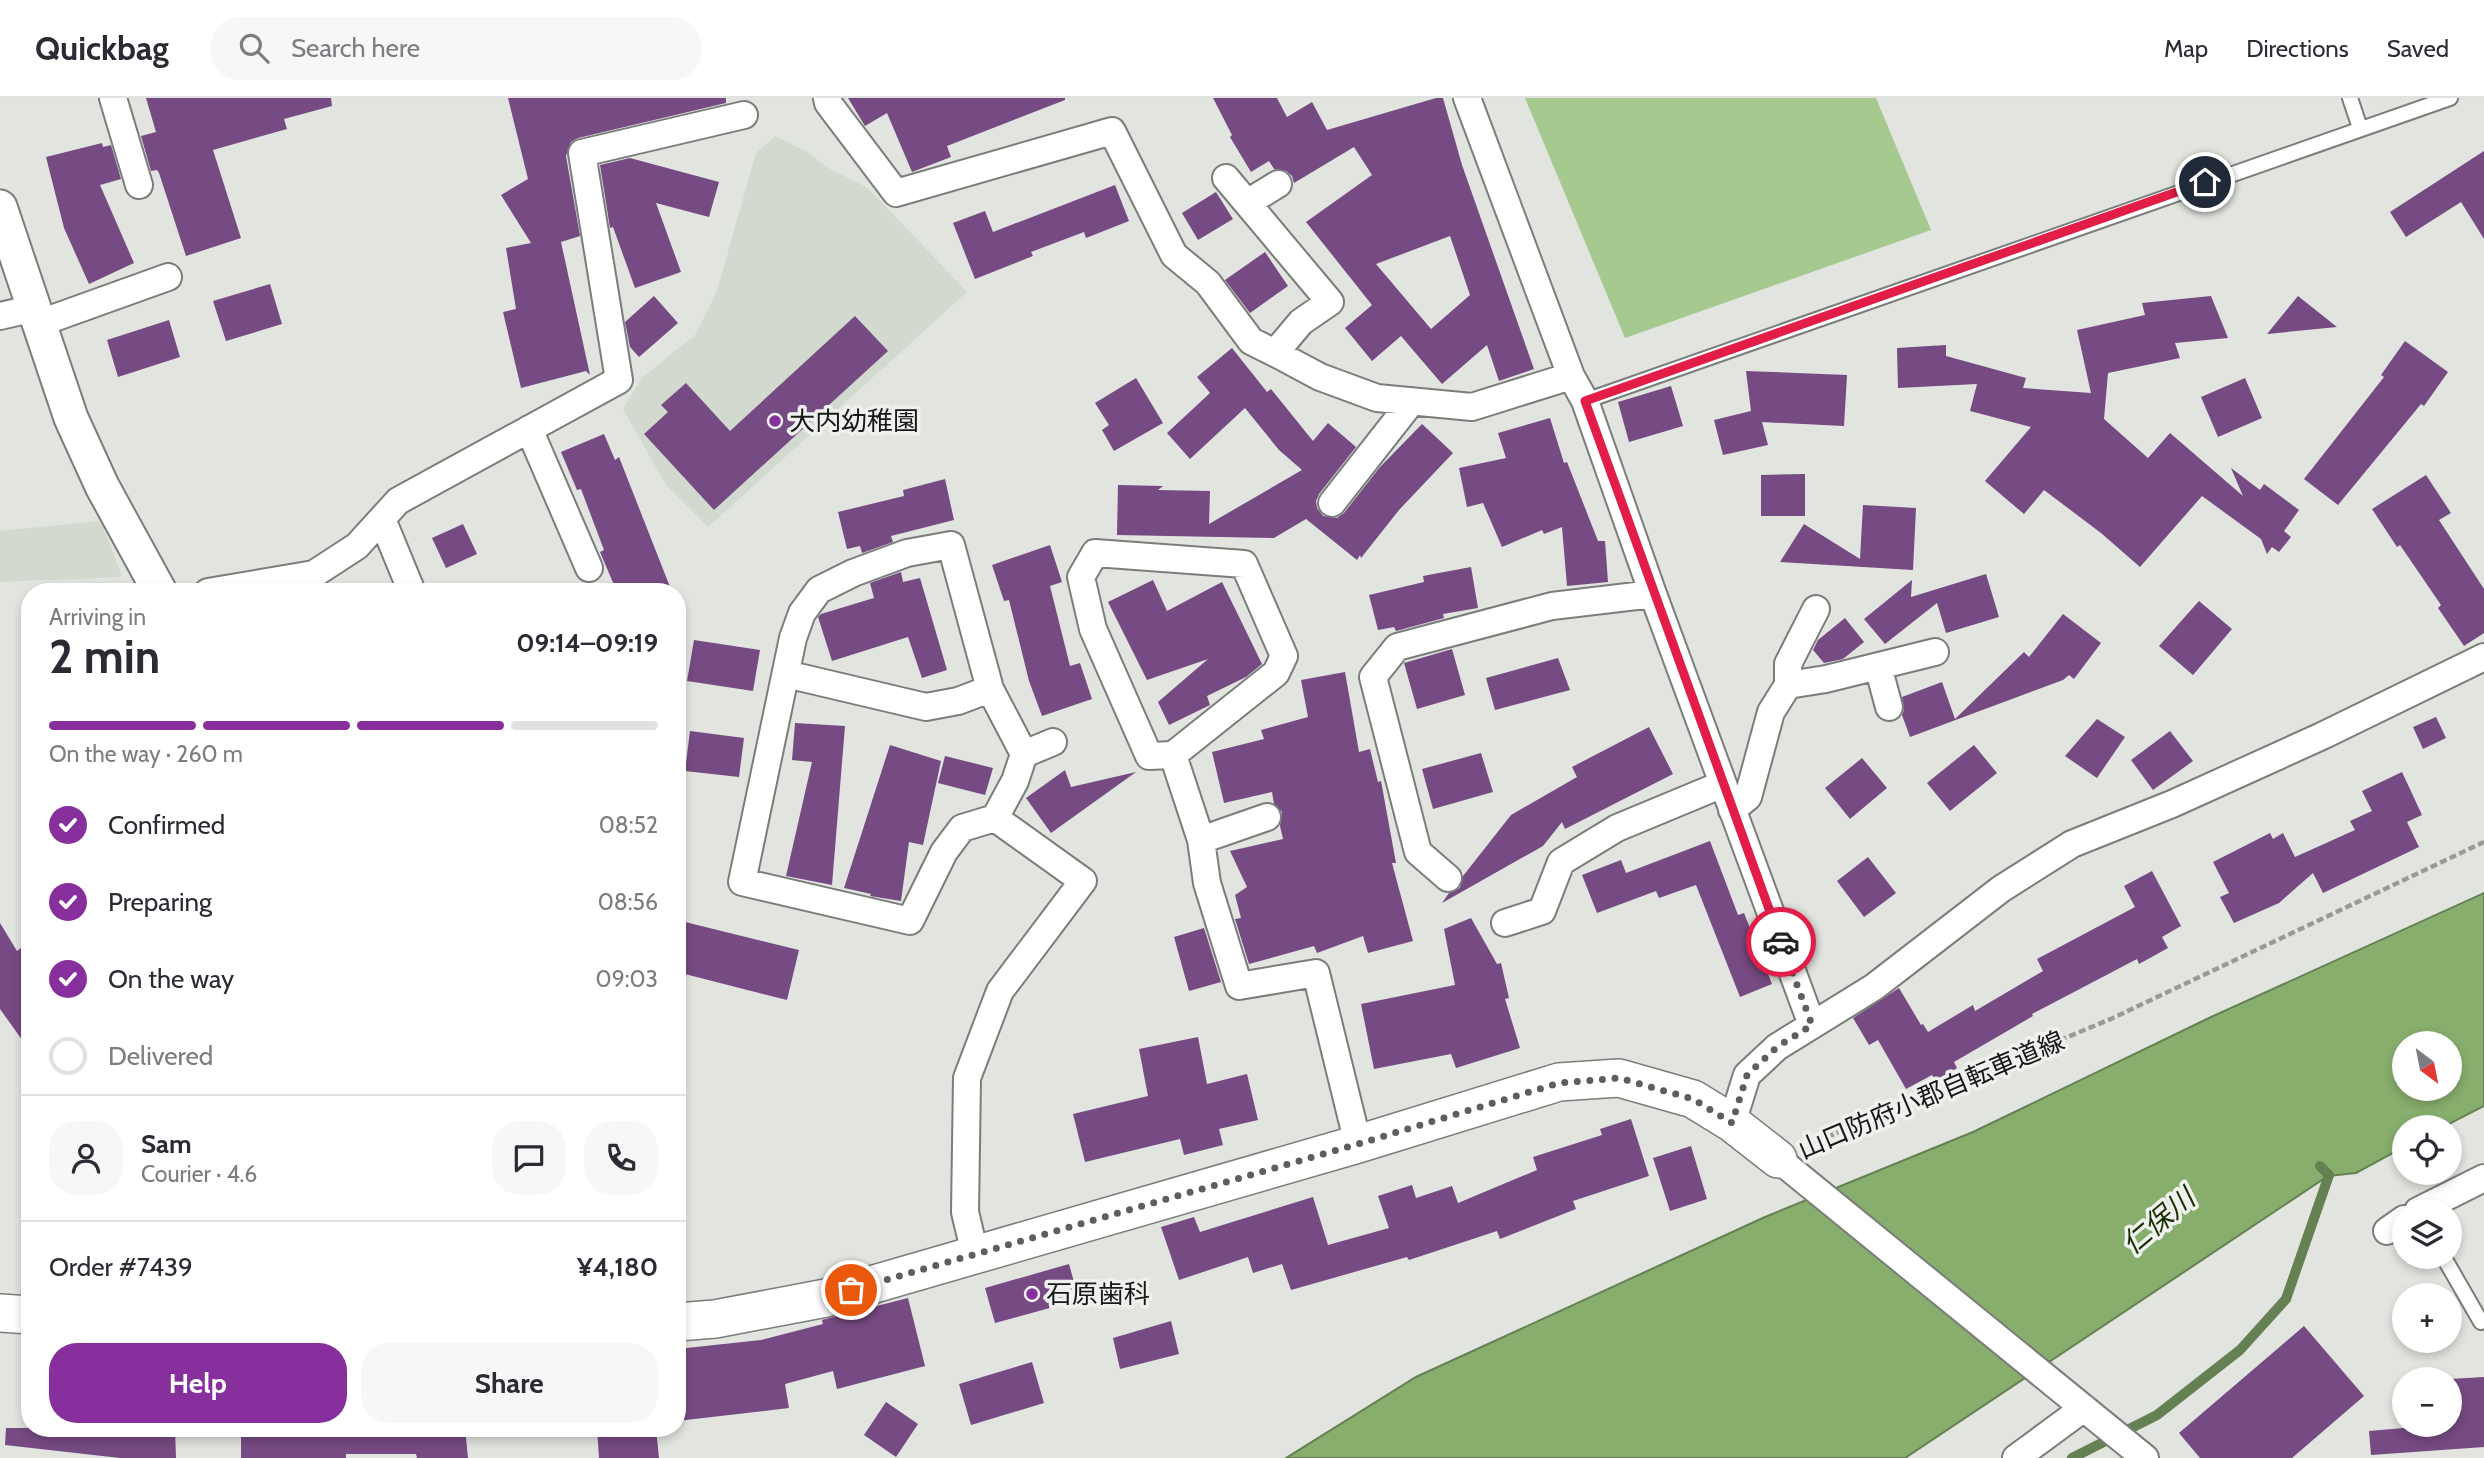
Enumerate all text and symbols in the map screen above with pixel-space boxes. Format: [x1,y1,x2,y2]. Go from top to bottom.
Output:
search box [211,17,701,80]
text: Quickbag [35,28,169,68]
icon: search [235,29,273,67]
text: Search here [291,32,420,64]
text: Map [2164,34,2208,63]
text: Directions [2246,34,2349,63]
text: Saved [2387,34,2449,63]
pin [2175,152,2235,212]
icon: home [2186,163,2224,201]
place label: 大内幼稚園 [789,405,919,437]
marker: 大内幼稚園 [767,413,783,429]
text: Arriving in [49,603,146,631]
text: 09:14–09:19 [516,627,658,659]
text: 2 min [49,629,160,685]
text: On the way · 260 m [49,740,243,768]
icon: check [49,806,87,844]
text: Confirmed [108,809,225,841]
text: 08:52 [599,811,658,839]
icon: check [49,883,87,921]
text: Preparing [108,886,212,918]
text: 08:56 [598,888,658,916]
courier [1746,907,1816,977]
icon: car [1762,923,1800,961]
icon: check [49,960,87,998]
text: On the way [108,963,234,995]
text: 09:03 [596,965,658,993]
street label: 山口防府小郡自転車道線 [1793,1024,2069,1166]
north arrow [2392,1031,2462,1101]
map controls [2392,1031,2462,1437]
text: Delivered [108,1040,213,1072]
button: locate [2392,1115,2462,1185]
button: person [49,1121,123,1195]
button: chat [492,1121,566,1195]
button: phone [584,1121,658,1195]
text: Sam [141,1128,192,1160]
text: Courier · 4.6 [141,1160,257,1188]
water label: 仁保川 [2115,1179,2203,1261]
button: layers [2392,1199,2462,1269]
text: Order #7439 [49,1251,193,1283]
text: ¥4,180 [577,1251,658,1283]
pin [821,1260,881,1320]
icon: bag [832,1271,870,1309]
place label: 石原歯科 [1046,1278,1150,1310]
button: + [2392,1283,2462,1353]
marker: 石原歯科 [1024,1286,1040,1302]
button: Help [49,1343,347,1423]
button: Share [361,1343,658,1423]
button: − [2392,1367,2462,1437]

